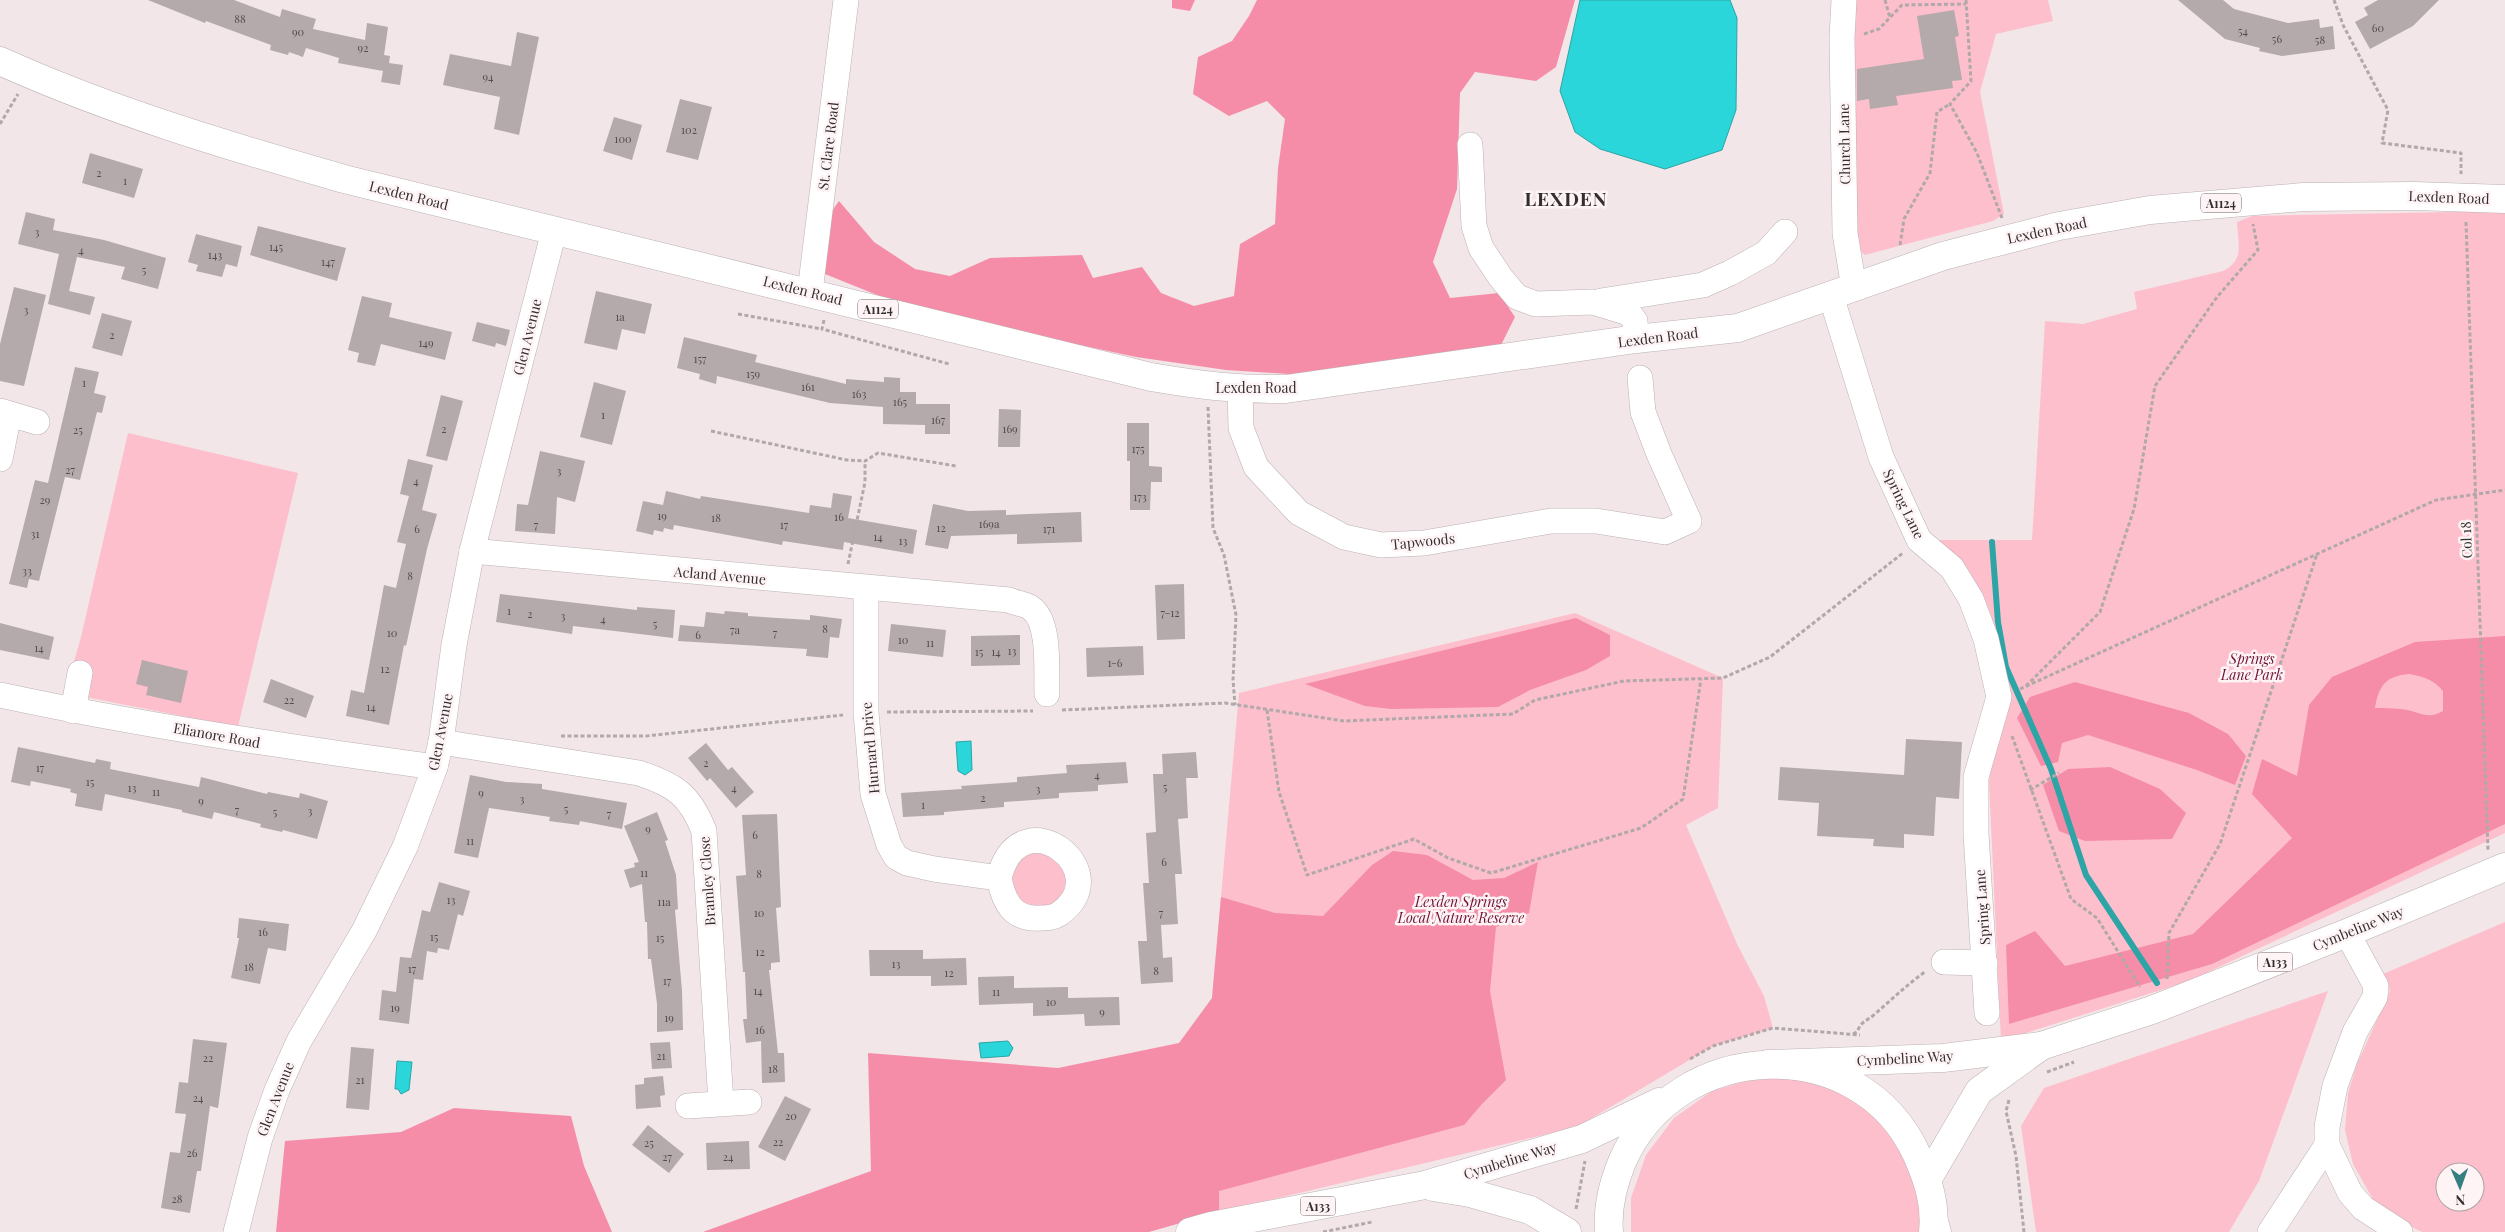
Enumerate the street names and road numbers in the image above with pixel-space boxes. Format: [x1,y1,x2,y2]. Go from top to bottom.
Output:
street label: St. Clare Road [813,101,843,191]
street label: Church Lane [1834,103,1854,185]
street label: Lexden Road [367,176,451,214]
street label: Lexden Road [2408,186,2490,208]
road number: A1124 [2201,194,2241,212]
street label: Lexden Road [2005,212,2089,248]
street label: Lexden Road [761,271,845,309]
street label: Glen Avenue [508,297,546,377]
road number: A1124 [858,300,898,318]
street label: Lexden Road [1617,323,1699,351]
street label: Lexden Road [1215,378,1297,397]
street label: Spring Lane [1879,466,1929,542]
street label: Col 18 [2456,521,2476,559]
street label: Tapwoods [1390,528,1456,554]
street label: Acland Avenue [672,561,767,588]
street label: Glen Avenue [423,692,457,772]
street label: Hurnard Drive [857,701,883,795]
street label: Elianore Road [172,718,262,752]
street label: Bramley Close [694,836,720,926]
street label: Spring Lane [1970,869,1994,945]
street label: Cymbeline Way [2310,901,2406,955]
road number: A133 [2258,952,2292,972]
street label: Cymbeline Way [1856,1046,1954,1070]
street label: Glen Avenue [252,1059,298,1139]
street label: Cymbeline Way [1461,1137,1559,1183]
road number: A133 [1300,1196,1336,1216]

